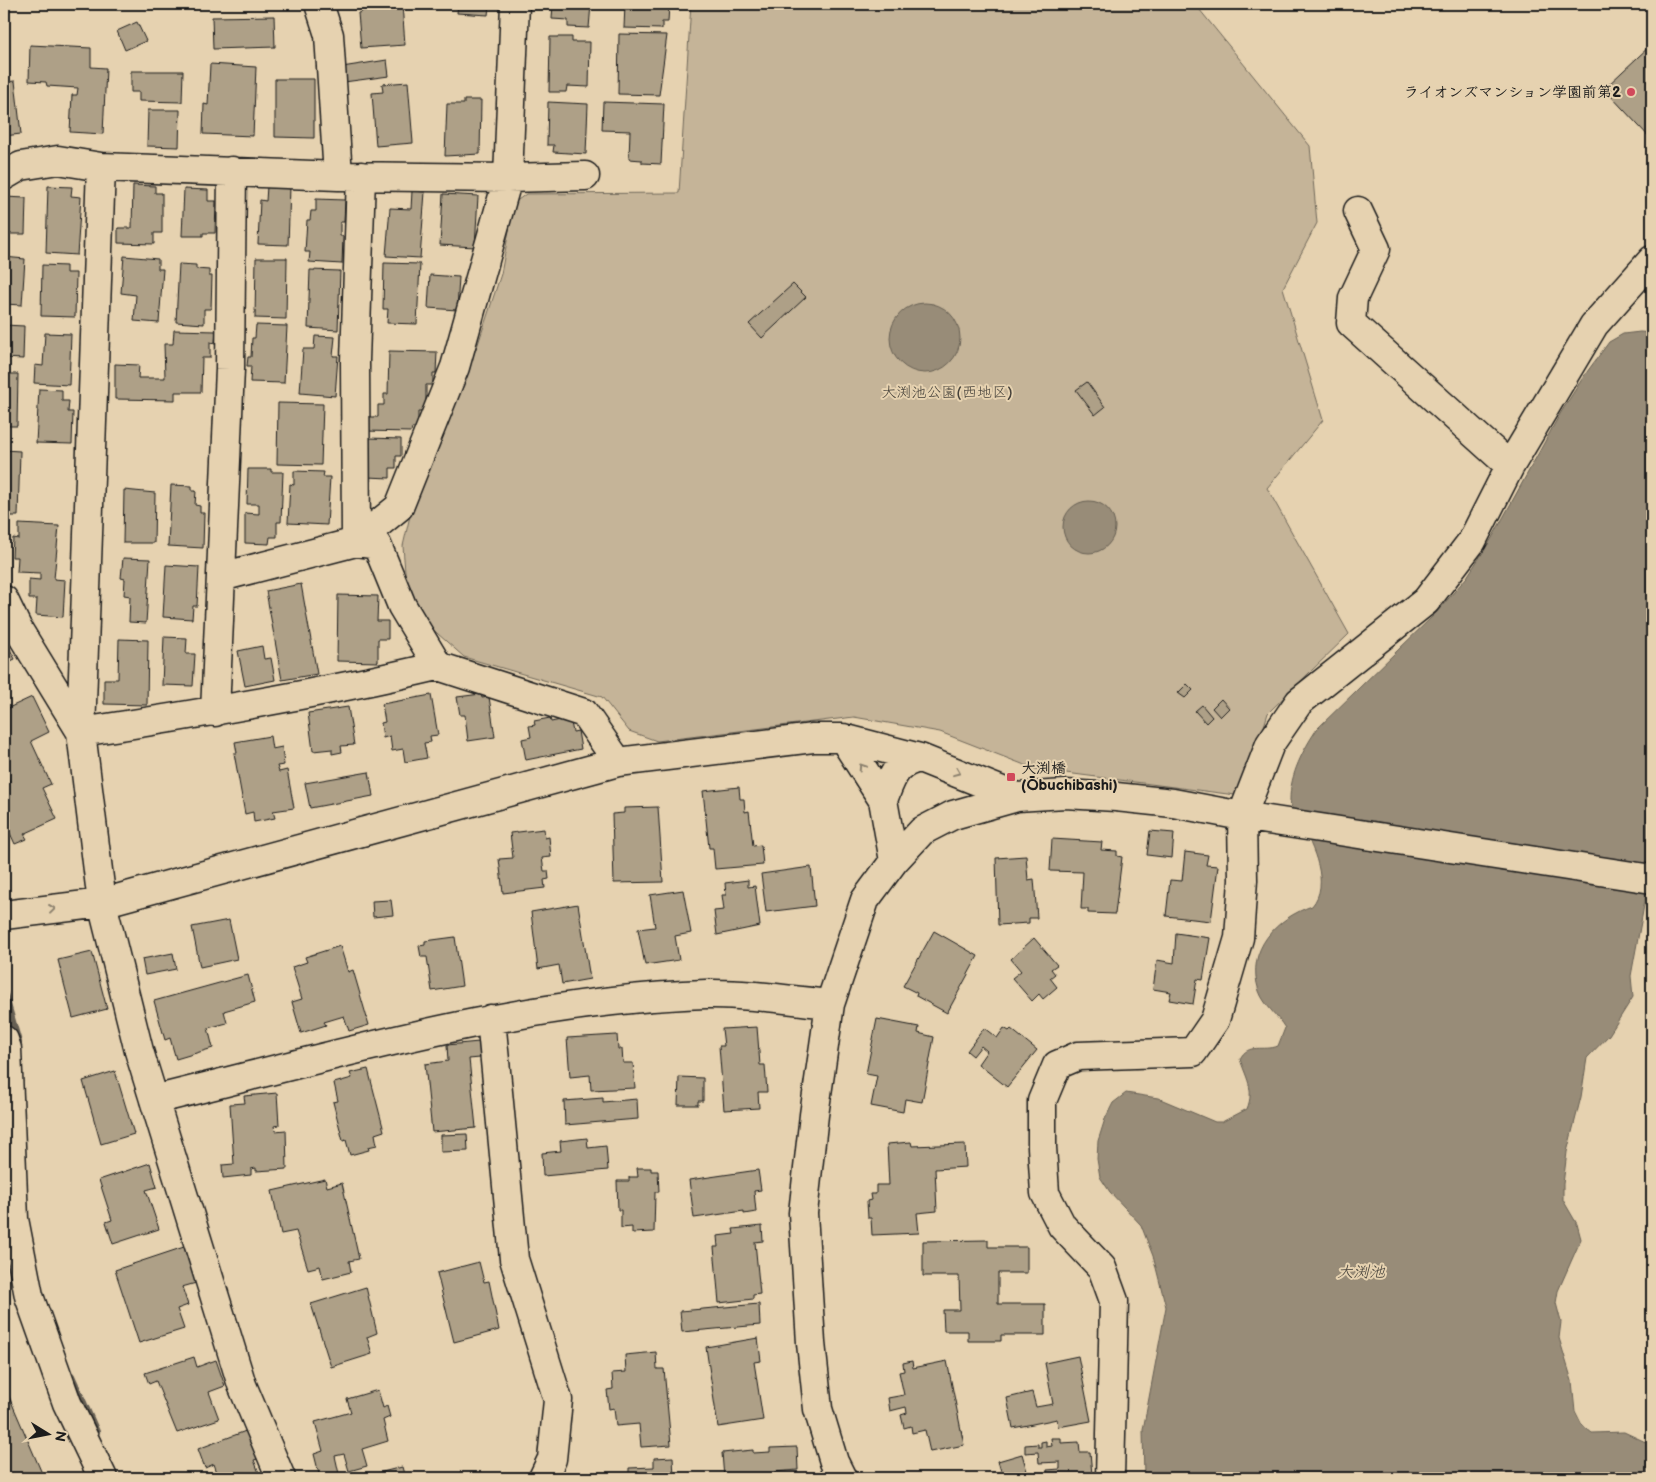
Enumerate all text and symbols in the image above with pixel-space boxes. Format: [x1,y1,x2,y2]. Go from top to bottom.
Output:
place label: ライオンズマンション学園前第2 [1404,83,1621,102]
marker: ライオンズマンション学園前第2 [1625,86,1637,98]
park label: 大渕池公園(西地区) [882,383,1012,402]
place label: 大渕橋 (Ōbuchibashi) [1021,759,1118,795]
one-way arrow [859,763,868,773]
one-way arrow [952,766,961,777]
marker: 大渕橋 (Ōbuchibashi) [1005,771,1017,783]
one-way arrow [48,904,56,915]
water label: 大渕池 [1337,1263,1386,1282]
north arrow [22,1410,72,1460]
text: N [51,1430,70,1443]

